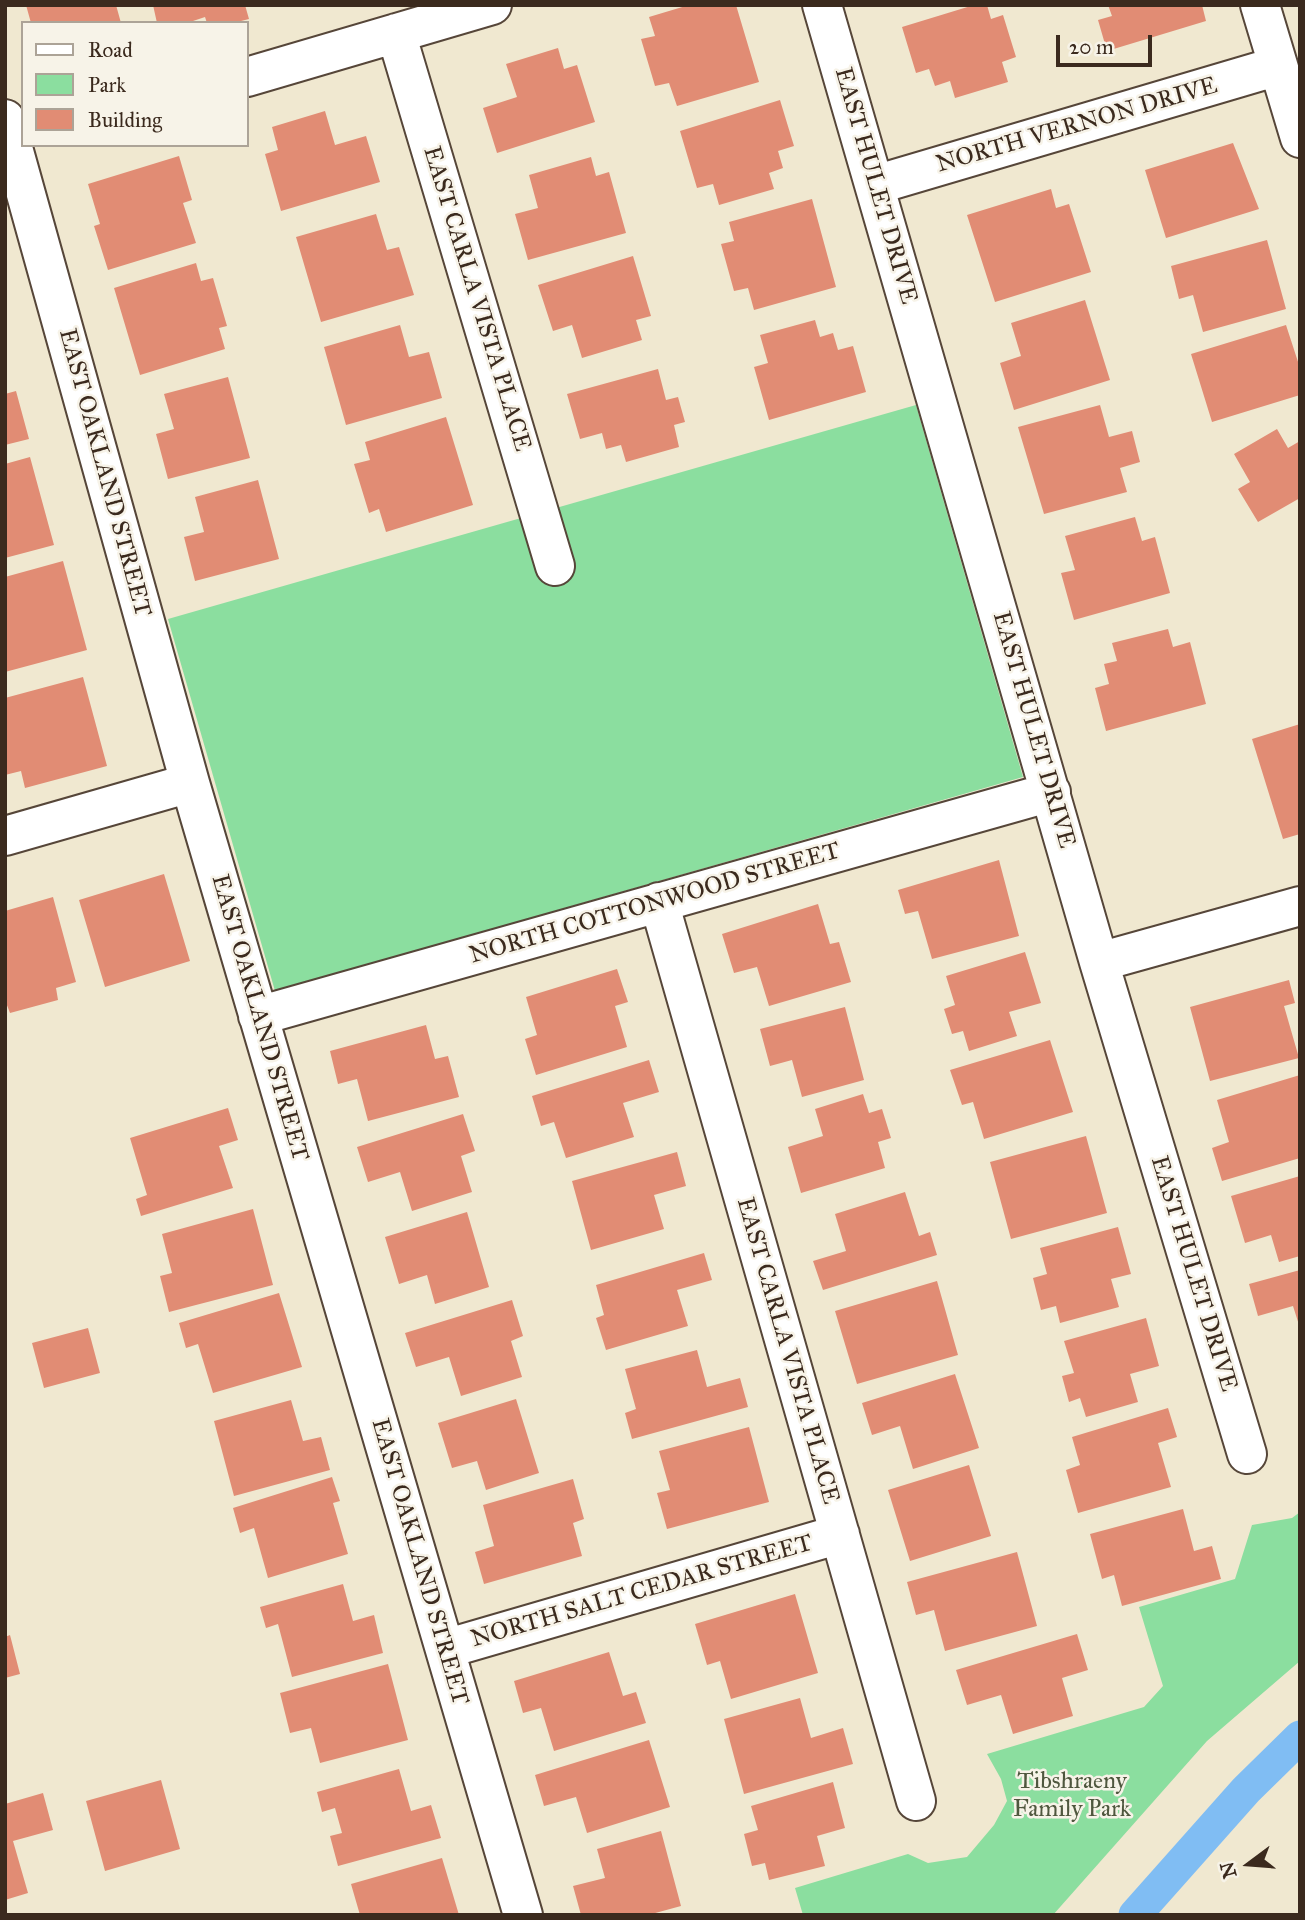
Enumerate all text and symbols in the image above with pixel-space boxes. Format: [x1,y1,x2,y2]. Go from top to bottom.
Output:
legend [21,21,248,147]
scale bar [1060,21,1156,65]
text: 20 m [1069,34,1114,60]
text: Road [88,37,133,63]
street label: EAST HULET DRIVE [827,64,923,308]
text: Park [88,72,126,98]
street label: NORTH VERNON DRIVE [933,72,1221,180]
text: Building [88,107,162,133]
street label: EAST CARLA VISTA PLACE [416,143,536,455]
street label: EAST OAKLAND STREET [52,326,156,620]
street label: EAST HULET DRIVE [985,608,1081,852]
street label: NORTH COTTONWOOD STREET [466,837,844,971]
street label: EAST OAKLAND STREET [204,871,314,1165]
street label: EAST HULET DRIVE [1143,1153,1243,1395]
street label: EAST CARLA VISTA PLACE [729,1194,845,1508]
street label: EAST OAKLAND STREET [364,1415,474,1709]
street label: NORTH SALT CEDAR STREET [468,1529,816,1655]
park label: Tibshraeny Family Park [1013,1768,1131,1824]
north arrow [1214,1829,1284,1899]
text: N [1215,1859,1242,1881]

